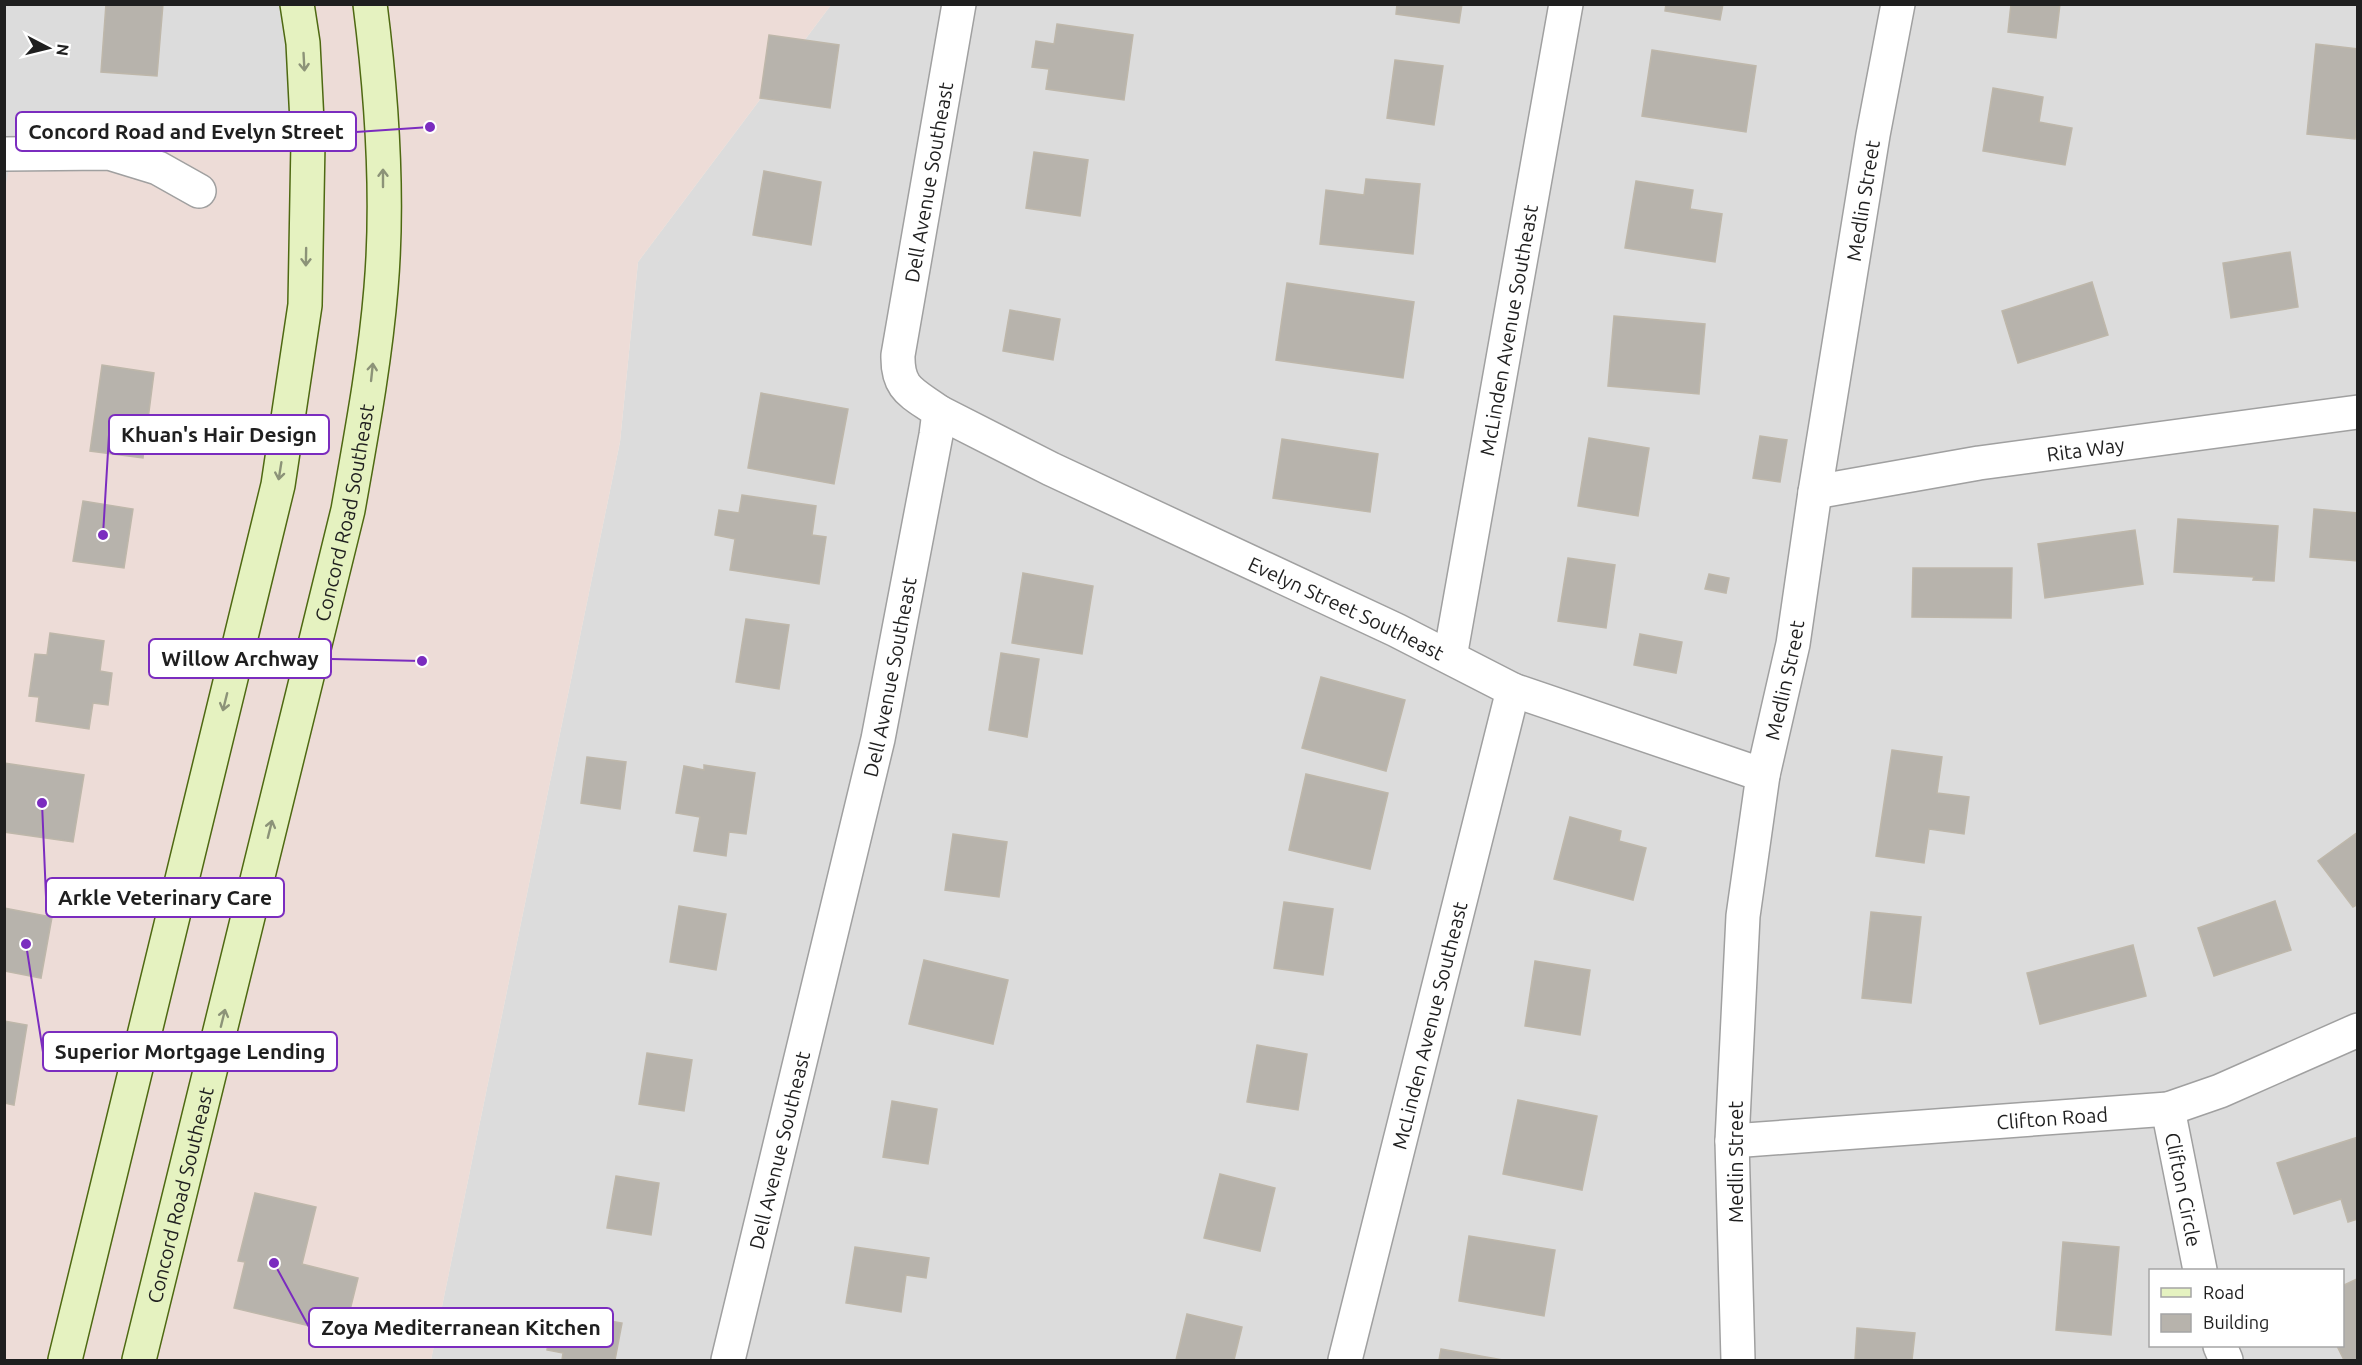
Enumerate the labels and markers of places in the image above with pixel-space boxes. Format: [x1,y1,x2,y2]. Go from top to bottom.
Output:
callout: Concord Road and Evelyn Street [16,112,356,151]
callout: Khuan's Hair Design [109,415,329,454]
callout: Willow Archway [149,639,331,678]
callout: Arkle Veterinary Care [46,878,284,917]
callout: Superior Mortgage Lending [43,1032,337,1071]
callout: Zoya Mediterranean Kitchen [309,1308,613,1347]

